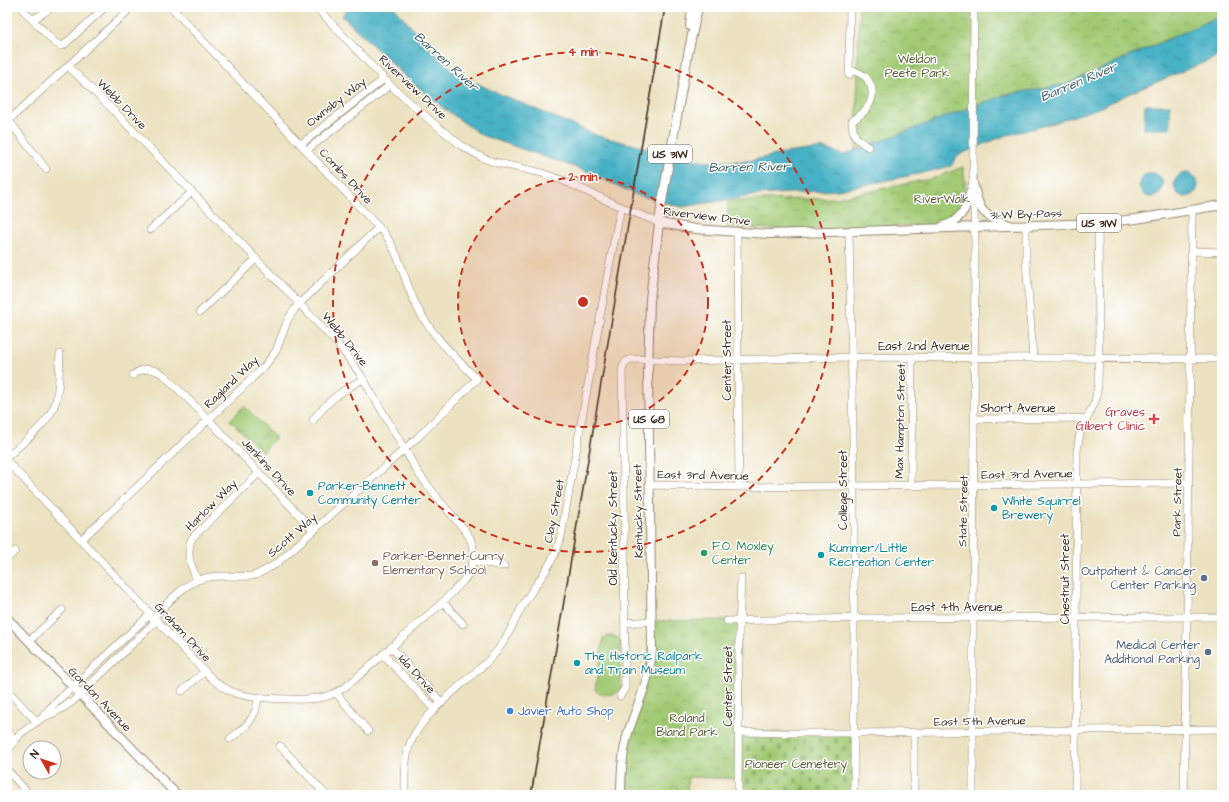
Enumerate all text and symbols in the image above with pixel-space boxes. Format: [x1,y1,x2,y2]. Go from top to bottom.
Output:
water label: Barren River [410,28,484,97]
text: 4 min [568,44,598,61]
street label: Riverview Drive [375,51,451,124]
park label: Weldon Peete Park [885,51,950,82]
water label: Barren River [1038,57,1121,106]
street label: Ownsby Way [303,73,371,132]
street label: Webb Drive [93,75,151,134]
street label: Combs Drive [315,145,376,209]
road number: US 31W [648,145,692,163]
water label: Barren River [708,157,792,177]
text: 2 min [568,169,597,186]
park label: RiverWalk [914,191,971,208]
street label: Riverview Drive [662,203,752,230]
street label: 31-W By-Pass [990,205,1062,225]
road number: US 31W [1077,214,1121,232]
centre of rings [576,295,590,309]
street label: Webb Drive [318,309,372,370]
street label: Center Street [719,319,736,400]
street label: East 2nd Avenue [878,338,970,355]
street label: Ragland Way [200,352,263,413]
street label: Max Hampton Street [891,363,910,479]
street label: Short Avenue [980,400,1056,417]
place label: Graves Gilbert Clinic [1076,404,1145,435]
road number: US 68 [629,410,669,428]
marker: Graves Gilbert Clinic [1148,413,1160,425]
street label: Jenkins Drive [237,435,300,500]
street label: College Street [835,450,853,530]
street label: Kentucky Street [629,464,649,558]
street label: East 3rd Avenue [981,465,1073,484]
street label: East 3rd Avenue [657,466,749,485]
street label: Park Street [1168,467,1187,537]
street label: Old Kentucky Street [605,470,623,585]
street label: Harlow Way [182,475,242,536]
street label: State Street [954,475,973,547]
street label: Clay Street [540,477,570,545]
place label: Parker-Bennett Community Center [318,478,421,510]
marker: Parker-Bennett Community Center [305,488,315,498]
place label: White Squirrel Brewery [1002,493,1081,525]
marker: White Squirrel Brewery [989,503,999,513]
street label: Scott Way [264,509,322,562]
street label: Chestnut Street [1057,534,1074,624]
place label: F.O. Moxley Center [712,538,774,569]
place label: Kummer/Little Recreation Center [829,540,934,571]
place label: Parker-Bennet-Curry Elementary School [383,548,505,580]
marker: F.O. Moxley Center [699,548,709,558]
marker: Kummer/Little Recreation Center [816,550,826,560]
marker: Parker-Bennet-Curry Elementary School [370,558,380,568]
place label: Outpatient & Cancer Center Parking [1081,563,1196,595]
marker: Outpatient & Cancer Center Parking [1199,573,1209,583]
street label: Graham Drive [150,599,215,666]
street label: East 4th Avenue [911,599,1003,616]
place label: Medical Center Additional Parking [1104,637,1200,669]
street label: Center Street [720,645,737,726]
marker: Medical Center Additional Parking [1203,647,1213,657]
place label: The Historic Railpark and Train Museum [585,648,703,679]
street label: Ida Drive [394,651,440,698]
marker: The Historic Railpark and Train Museum [572,658,582,668]
street label: Gordon Avenue [64,663,135,736]
place label: Javier Auto Shop [518,703,614,720]
marker: Javier Auto Shop [505,706,515,716]
park label: Roland Bland Park [656,710,718,741]
street label: East 5th Avenue [934,712,1027,731]
north arrow [22,740,62,780]
text: N [27,747,43,761]
park label: Pioneer Cemetery [745,756,847,774]

